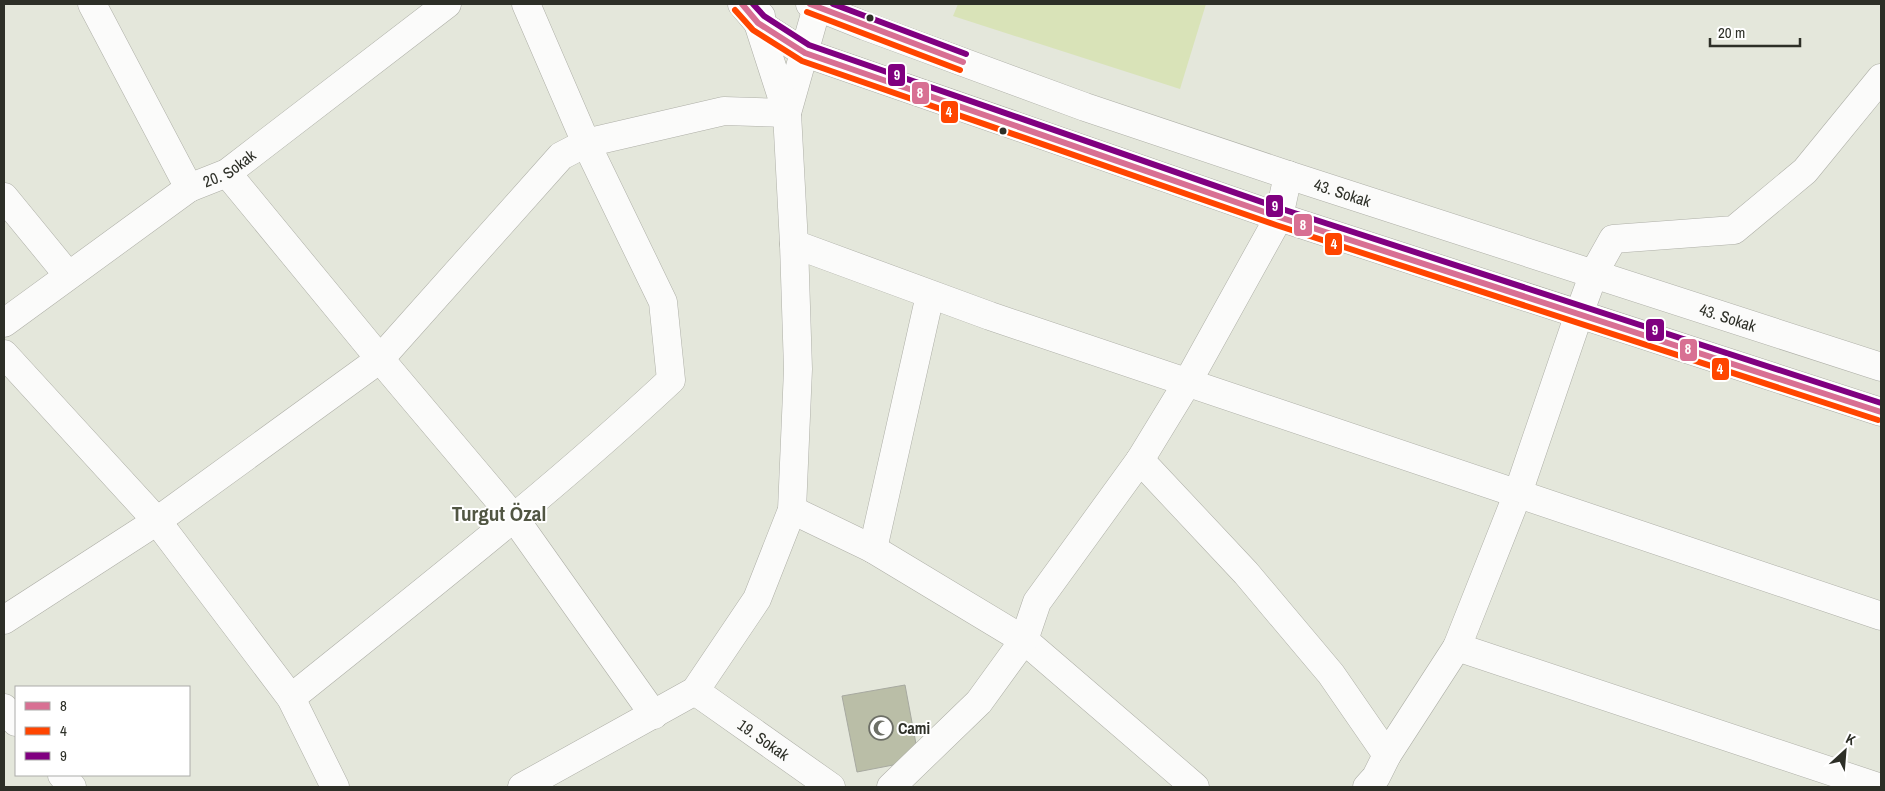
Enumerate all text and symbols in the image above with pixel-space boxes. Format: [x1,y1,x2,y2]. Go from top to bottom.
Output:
unlabelled marker [865,13,875,23]
scale bar [1710,15,1800,47]
text: 20 m [1718,22,1745,43]
line badge: 9 [887,63,906,87]
text: 9 [894,66,900,84]
line badge: 8 [911,81,930,105]
text: 8 [917,84,923,102]
line badge: 4 [940,100,959,124]
text: 4 [946,103,953,121]
unlabelled marker [998,126,1008,136]
street label: 20. Sokak [200,144,260,192]
street label: 43. Sokak [1311,173,1374,212]
line badge: 9 [1265,194,1284,218]
text: 9 [1272,197,1278,215]
line badge: 8 [1293,213,1313,237]
text: 8 [1300,216,1306,234]
line badge: 4 [1324,232,1343,256]
text: 4 [1331,235,1338,253]
street label: 43. Sokak [1697,298,1759,337]
line badge: 9 [1645,318,1665,342]
text: 9 [1652,321,1658,339]
line badge: 8 [1679,338,1698,362]
text: 8 [1685,340,1691,358]
line badge: 4 [1711,357,1730,381]
text: 4 [1717,360,1724,378]
district label: Turgut Özal [452,499,546,528]
legend [15,686,190,776]
text: 8 [60,695,67,716]
street label: 19. Sokak [733,714,794,766]
mosque icon: Cami [868,715,894,741]
place label: Cami [898,717,930,739]
text: 4 [60,720,67,741]
north arrow [1820,726,1870,776]
text: K [1843,729,1859,750]
text: 9 [60,745,67,766]

